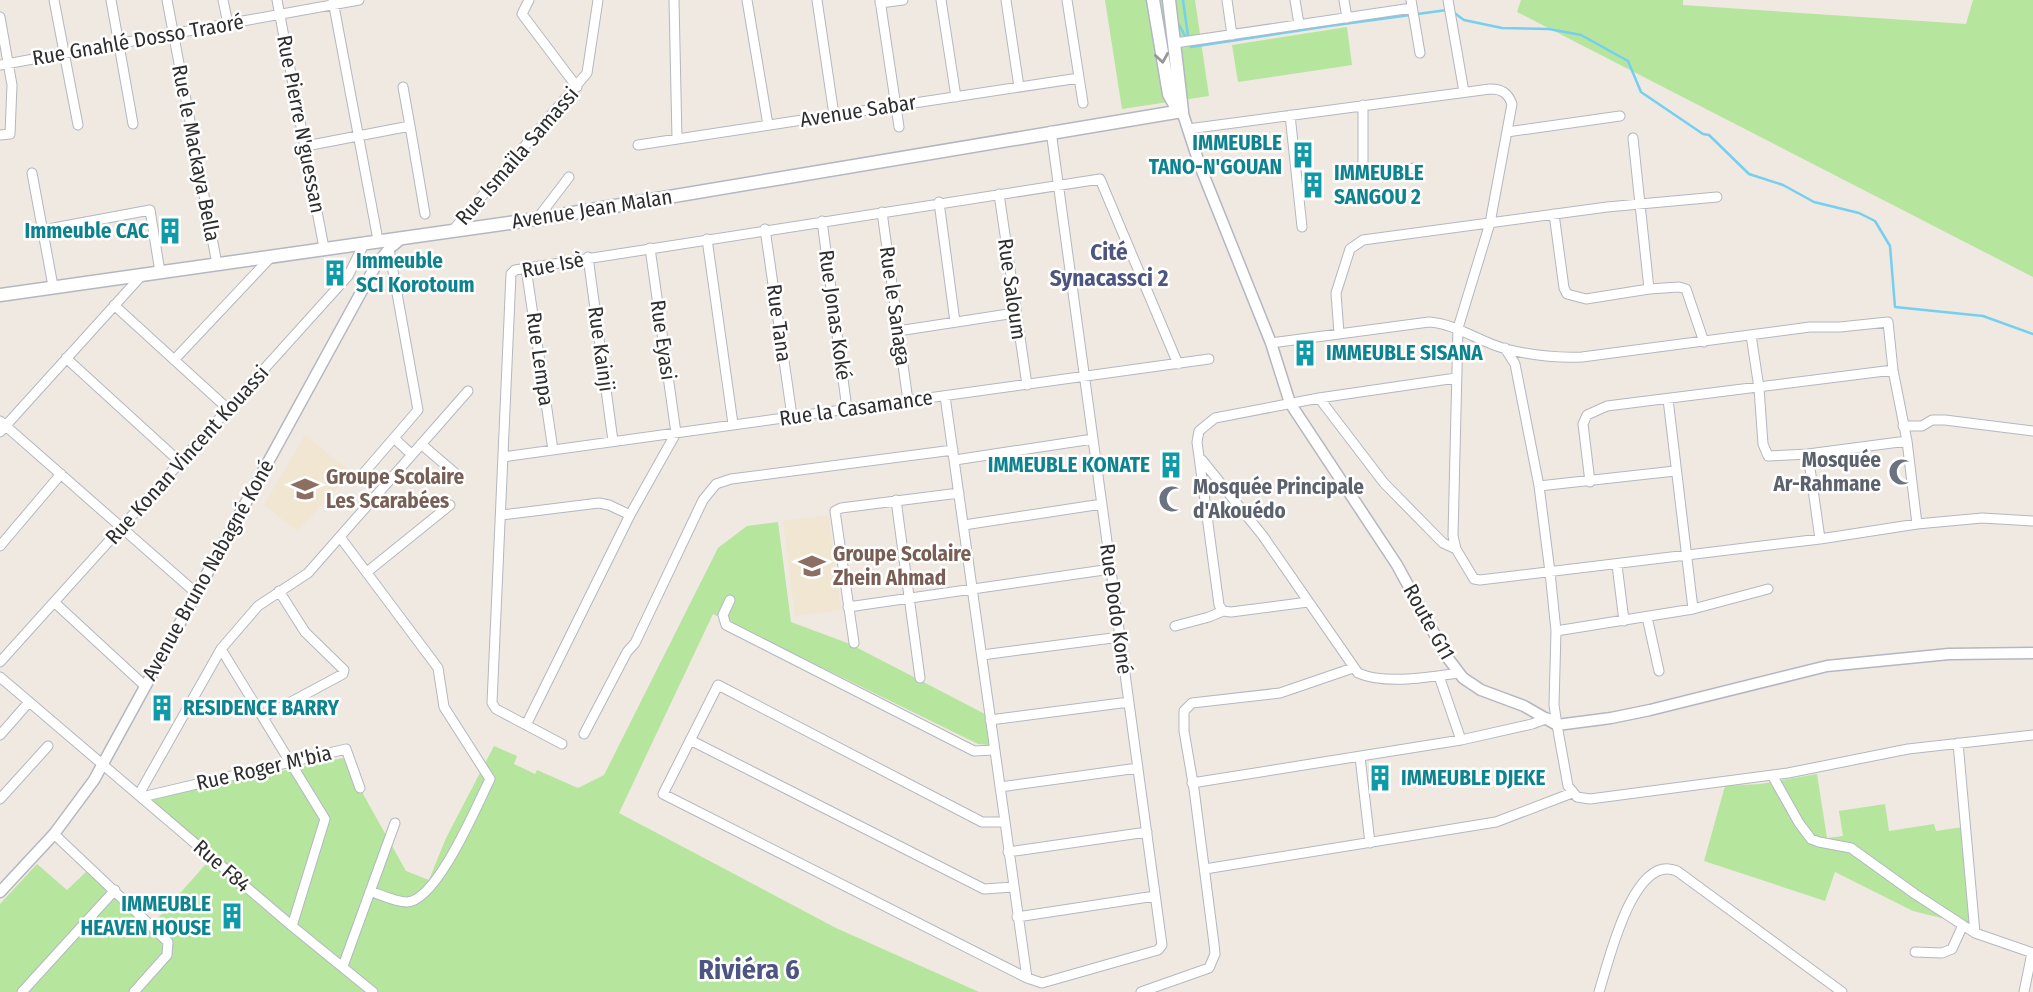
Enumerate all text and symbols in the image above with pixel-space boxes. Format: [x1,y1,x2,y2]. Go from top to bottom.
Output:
street label: Rue Gnahlé Dosso Traoré [30,9,246,71]
street label: Rue Pierre N'guessan [271,33,331,215]
one-way arrow [1154,52,1169,64]
street label: Rue le Mackaya Bella [166,62,226,244]
street label: Rue Ismaïla Samassi [450,82,584,230]
street label: Avenue Sabar [798,89,919,133]
place label: IMMEUBLE TANO-N'GOUAN [1149,130,1282,180]
building icon: IMMEUBLE TANO-N'GOUAN [1288,140,1318,170]
place label: IMMEUBLE SANGOU 2 [1334,160,1424,210]
building icon: IMMEUBLE SANGOU 2 [1298,170,1328,200]
street label: Avenue Jean Malan [510,183,674,235]
building icon: Immeuble CAC [155,216,185,246]
place label: Immeuble CAC [25,218,149,244]
street label: Rue Saloum [992,237,1032,341]
district label: Cité Synacassci 2 [1050,238,1169,292]
street label: Rue le Sanaga [874,245,916,367]
street label: Rue Isè [520,246,586,284]
place label: Immeuble SCI Korotoum [356,248,474,298]
street label: Rue Jonas Koké [813,248,857,382]
building icon: Immeuble SCI Korotoum [320,258,350,288]
street label: Rue Tana [761,283,797,363]
street label: Rue Eyasi [645,298,681,382]
street label: Rue Kainji [582,305,620,393]
street label: Rue Lempa [521,310,559,408]
building icon: IMMEUBLE SISANA [1290,338,1320,368]
place label: IMMEUBLE SISANA [1326,340,1483,366]
street label: Rue Konan Vincent Kouassi [100,360,274,550]
street label: Rue la Casamance [778,384,934,432]
place label: Mosquée Ar-Rahmane [1772,447,1881,497]
building icon: IMMEUBLE KONATE [1156,450,1186,480]
place label: IMMEUBLE KONATE [988,452,1150,478]
street label: Avenue Bruno Nabagné Koné [136,455,280,685]
mosque icon: Mosquée Ar-Rahmane [1887,457,1917,487]
place label: Groupe Scolaire Les Scarabées [326,464,464,514]
school or university icon: Groupe Scolaire Les Scarabées [290,474,320,504]
place label: Mosquée Principale d'Akouédo [1193,474,1364,524]
mosque icon: Mosquée Principale d'Akouédo [1157,484,1187,514]
place label: Groupe Scolaire Zhein Ahmad [833,541,971,591]
street label: Rue Dodo Koné [1094,542,1138,676]
school or university icon: Groupe Scolaire Zhein Ahmad [797,551,827,581]
street label: Route G11 [1398,580,1460,664]
building icon: RESIDENCE BARRY [147,693,177,723]
place label: RESIDENCE BARRY [183,695,339,721]
street label: Rue Roger M'bia [194,740,334,796]
building icon: IMMEUBLE DJEKE [1365,763,1395,793]
place label: IMMEUBLE DJEKE [1401,765,1545,791]
street label: Rue F84 [188,834,256,898]
place label: IMMEUBLE HEAVEN HOUSE [81,891,211,941]
building icon: IMMEUBLE HEAVEN HOUSE [217,901,247,931]
district label: Riviéra 6 [698,953,800,986]

